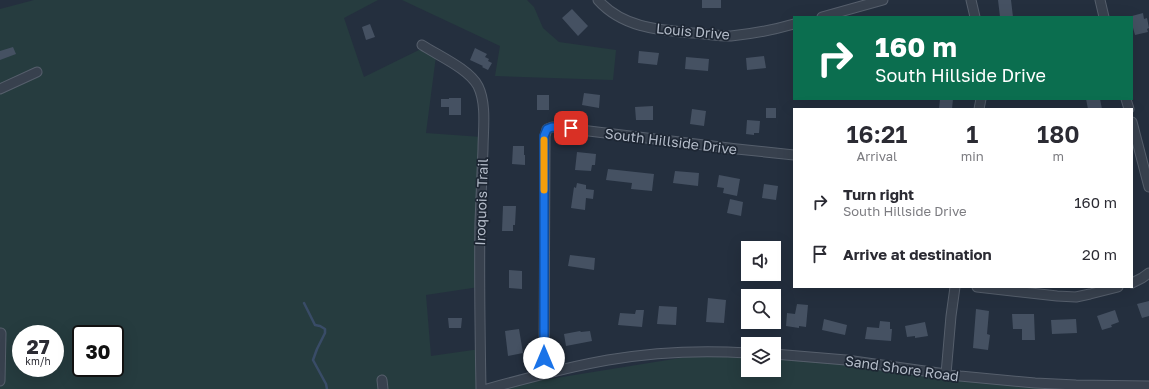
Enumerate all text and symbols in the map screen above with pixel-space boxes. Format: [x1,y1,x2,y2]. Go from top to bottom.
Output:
street label: Louis Drive [655,19,731,43]
text: 160 m [875,30,957,63]
icon: right [809,32,861,84]
text: South Hillside Drive [875,64,1046,86]
pin [554,111,588,145]
icon: arrive [560,117,582,139]
text: 16:21 [846,119,907,148]
text: 1 [966,119,978,148]
text: 180 [1037,119,1080,148]
street label: South Hillside Drive [604,124,738,158]
text: Arrival [857,148,897,164]
text: min [961,148,984,164]
text: m [1053,148,1064,164]
street label: Iroquois Trail [471,158,491,246]
text: Turn right [843,185,914,203]
icon: right [809,191,831,213]
text: 160 m [1074,193,1117,211]
text: South Hillside Drive [843,203,967,219]
map controls [741,241,781,377]
button: sound [741,241,781,281]
icon: arrive [809,243,831,265]
text: Arrive at destination [843,245,992,263]
text: 20 m [1082,245,1117,263]
button: search [741,289,781,329]
speed limit sign: 30 [72,325,124,377]
text: 27 [26,334,50,358]
position arrow [523,337,565,379]
button: layers [741,337,781,377]
street label: Sand Shore Road [844,352,960,384]
text: km/h [25,355,51,367]

